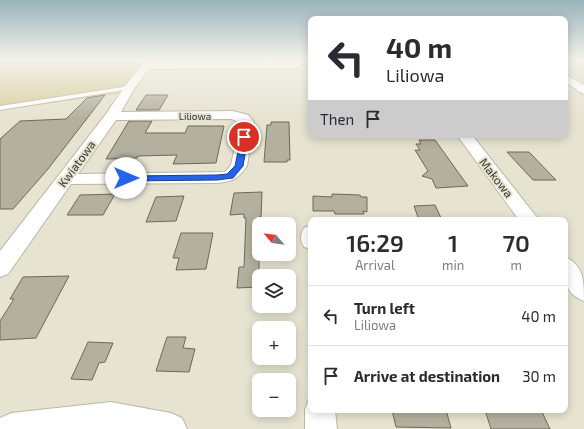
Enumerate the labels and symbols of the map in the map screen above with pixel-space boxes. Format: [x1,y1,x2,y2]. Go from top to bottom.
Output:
street label: Liliowa [179,110,211,122]
pin [227,120,261,154]
street label: Kwiatowa [55,137,98,189]
street label: Makowa [477,155,517,200]
position arrow [105,157,147,199]
north arrow [252,217,296,261]

